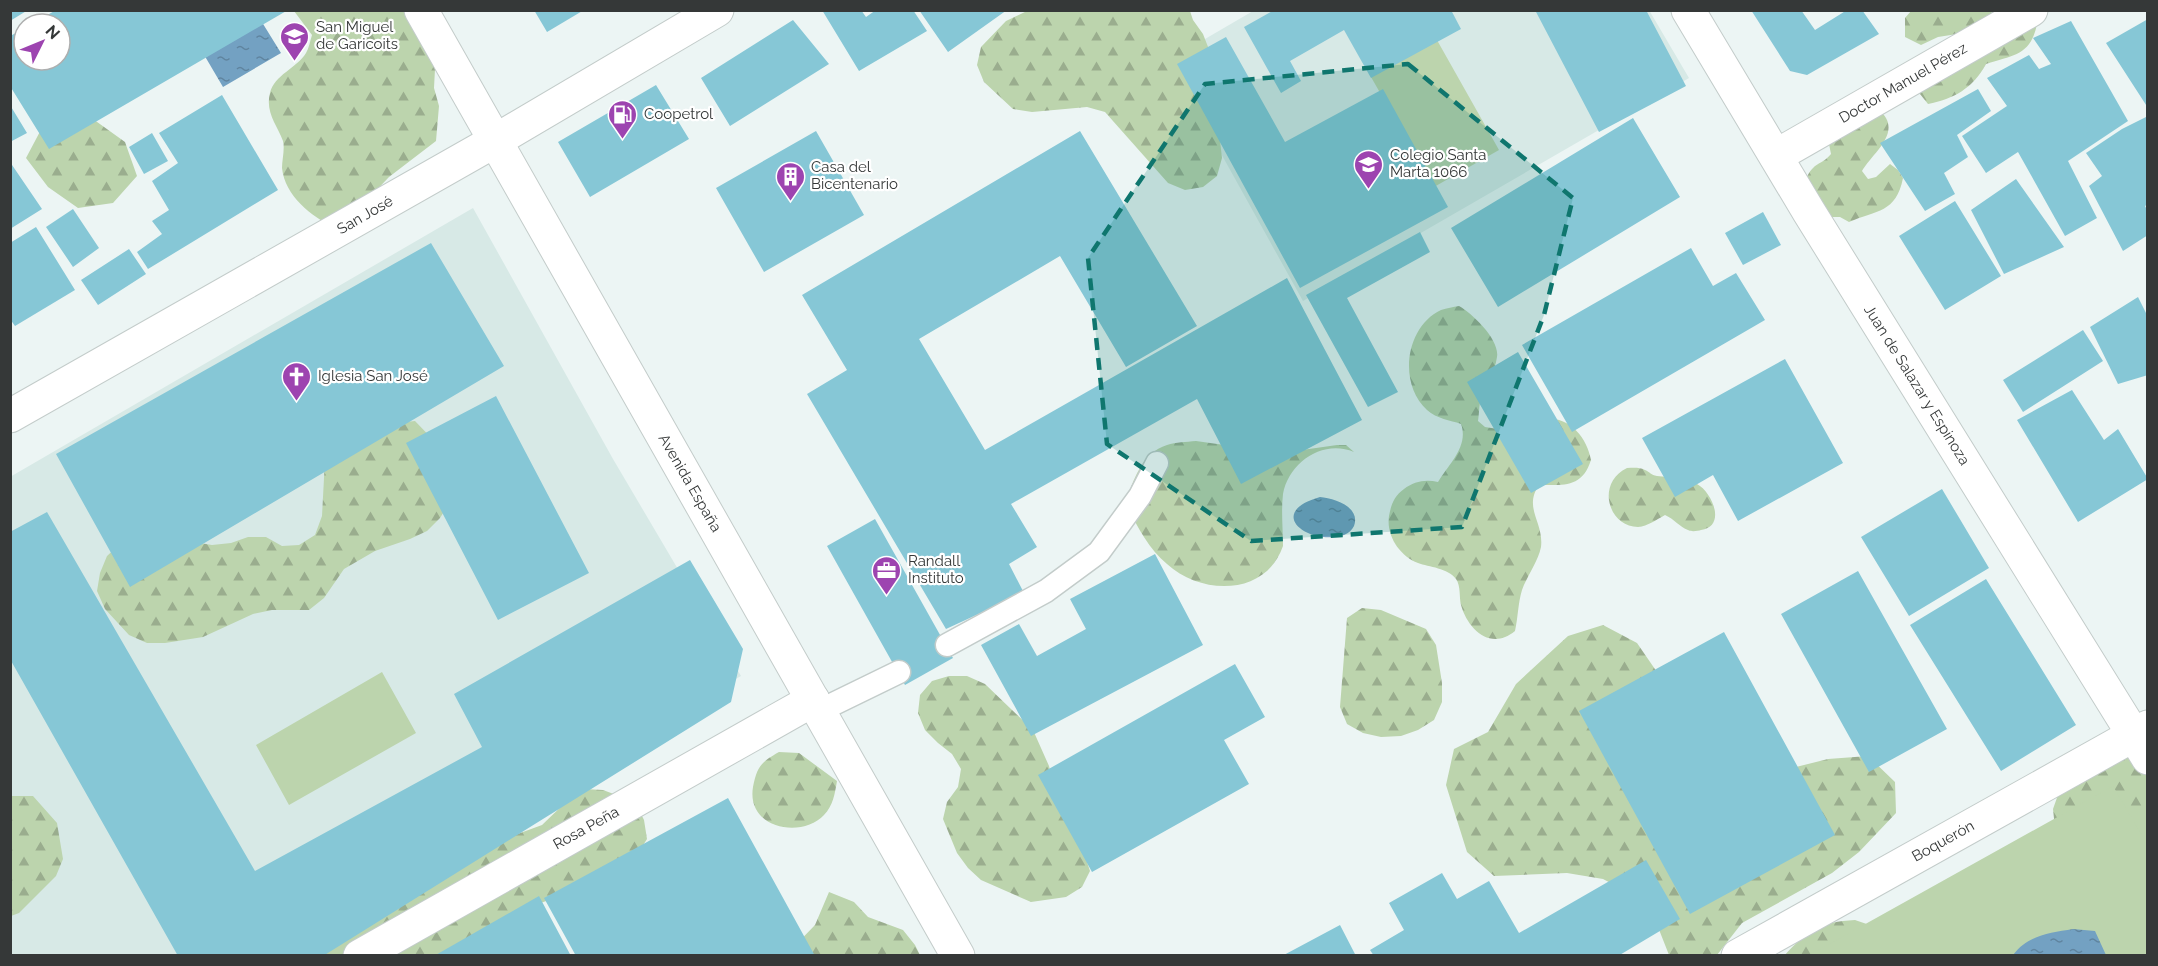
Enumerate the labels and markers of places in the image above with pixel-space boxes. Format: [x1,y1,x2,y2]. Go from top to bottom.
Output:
place label: San Miguel de Garicoits [316,18,398,53]
school or university icon: San Miguel de Garicoits [279,20,311,62]
fuel station icon: Coopetrol [607,98,639,140]
place label: Coopetrol [644,105,714,123]
place label: Colegio Santa Marta 1066 [1390,146,1487,181]
school or university icon: Colegio Santa Marta 1066 [1353,148,1385,190]
place label: Casa del Bicentenario [811,158,898,193]
building icon: Casa del Bicentenario [774,160,806,202]
church icon: Iglesia San José [281,360,313,402]
place label: Iglesia San José [318,367,428,385]
place label: Randall Instituto [908,552,964,587]
office icon: Randall Instituto [871,554,903,596]

